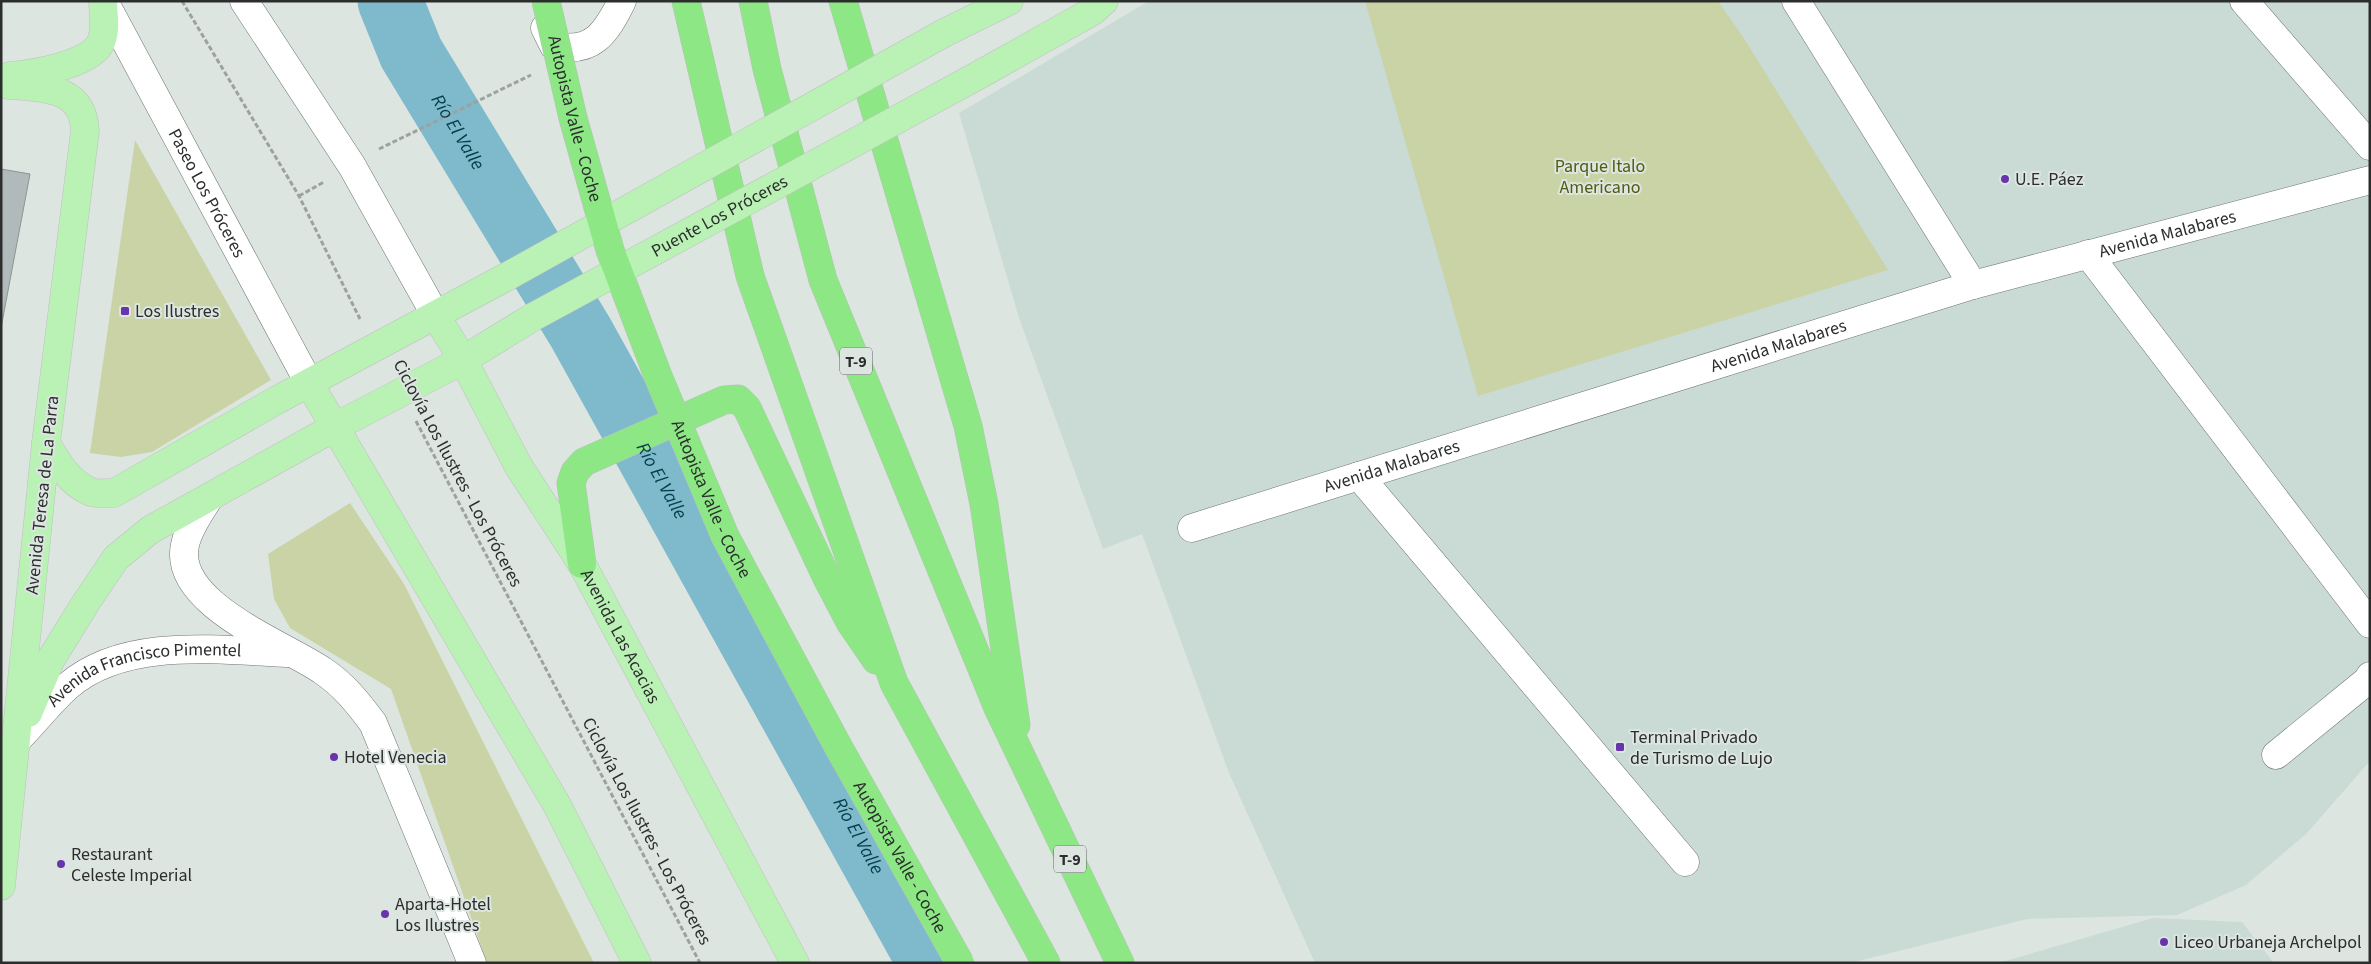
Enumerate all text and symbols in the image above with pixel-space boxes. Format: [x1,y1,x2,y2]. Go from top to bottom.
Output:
street label: Autopista Valle - Coche [541,33,608,205]
water label: Río El Valle [424,89,491,175]
street label: Paseo Los Próceres [162,124,252,262]
park label: Parque Italo Americano [1555,154,1645,200]
place label: U.E. Páez [2015,167,2084,192]
street label: Puente Los Próceres [647,169,792,264]
marker: U.E. Páez [1999,173,2011,185]
street label: Avenida Malabares [2096,204,2239,264]
place label: Los Ilustres [135,299,219,324]
marker: Los Ilustres [119,305,131,317]
street label: Avenida Malabares [1707,313,1850,379]
road number: T-9 [840,348,872,374]
street label: Ciclovía Los Ilustres - Los Próceres [387,355,528,591]
street label: Avenida Teresa de La Parra [20,394,65,596]
street label: Autopista Valle - Coche [665,416,757,583]
street label: Avenida Malabares [1321,433,1463,499]
water label: Río El Valle [629,438,694,524]
street label: Avenida Las Acacias [574,565,666,708]
street label: Avenida Francisco Pimentel [41,637,242,713]
street label: Ciclovía Los Ilustres - Los Próceres [576,713,717,949]
place label: Terminal Privado de Turismo de Lujo [1630,725,1773,771]
marker: Terminal Privado de Turismo de Lujo [1614,741,1626,753]
place label: Hotel Venecia [344,745,447,770]
marker: Hotel Venecia [328,751,340,763]
street label: Autopista Valle - Coche [847,776,953,938]
water label: Río El Valle [826,793,890,880]
place label: Restaurant Celeste Imperial [71,842,192,888]
road number: T-9 [1054,846,1086,872]
marker: Restaurant Celeste Imperial [55,858,67,870]
place label: Aparta-Hotel Los Ilustres [395,892,491,938]
marker: Aparta-Hotel Los Ilustres [379,908,391,920]
place label: Liceo Urbaneja Archelpol [2174,930,2362,955]
marker: Liceo Urbaneja Archelpol [2158,936,2170,948]

